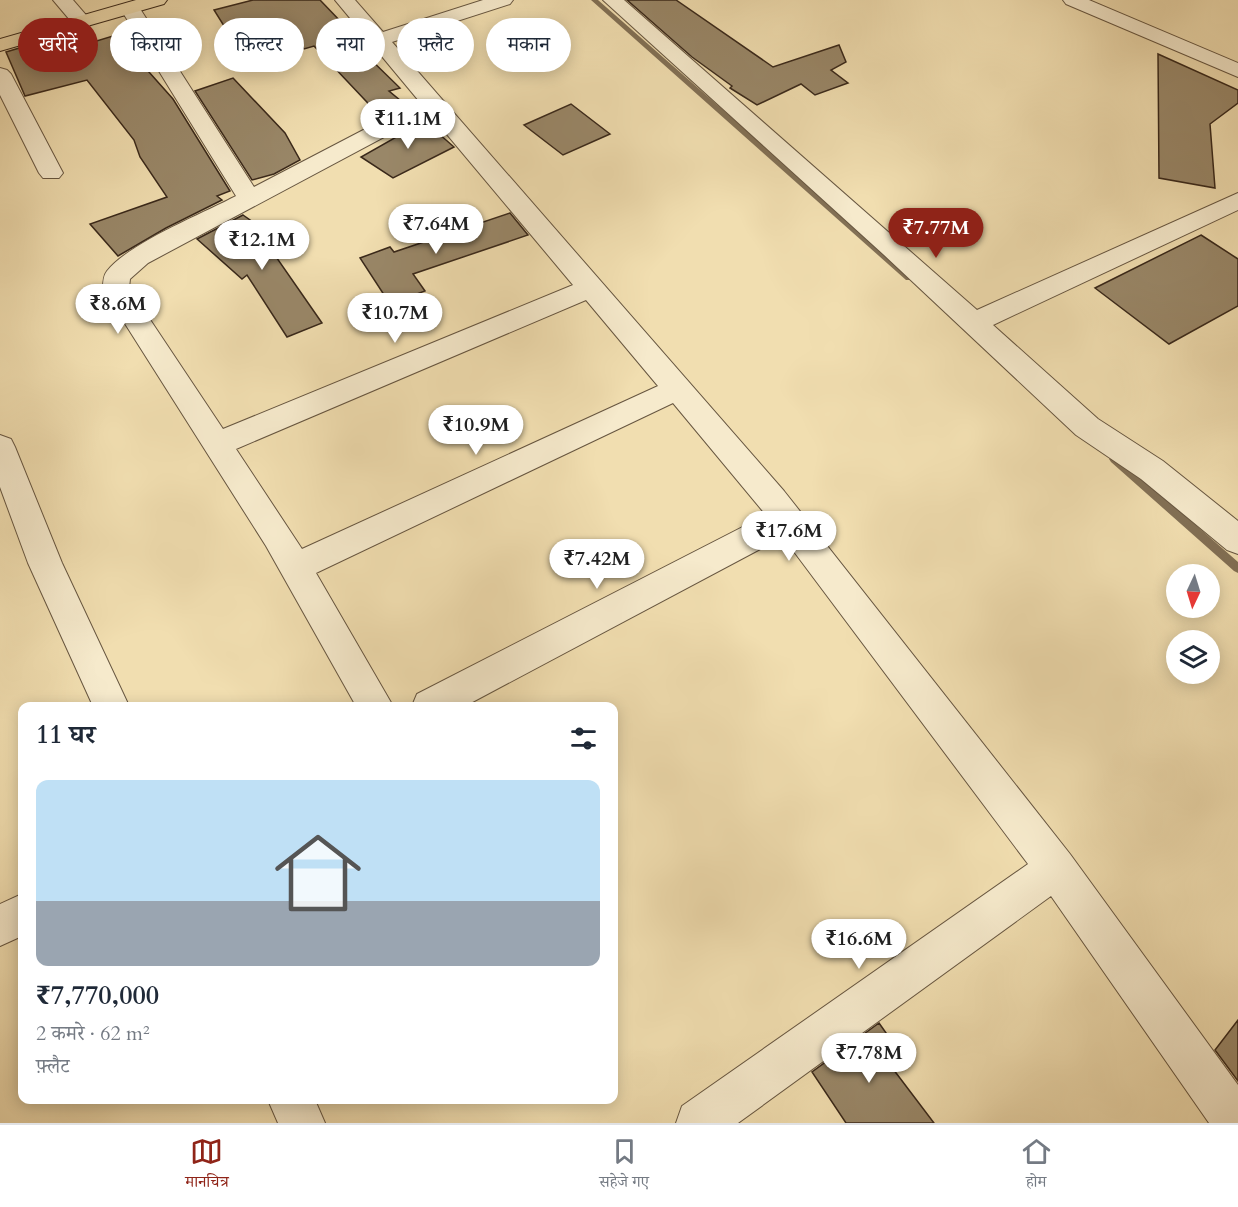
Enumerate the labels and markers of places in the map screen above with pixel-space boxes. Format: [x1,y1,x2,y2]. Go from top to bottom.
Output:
pin: ₹11.1M [359,99,457,150]
pin: ₹7.64M [387,204,485,255]
pin: ₹7.77M [887,208,985,259]
pin: ₹12.1M [213,220,311,271]
pin: ₹8.6M [76,284,160,335]
pin: ₹10.7M [346,293,444,344]
pin: ₹10.9M [427,405,525,456]
pin: ₹17.6M [740,511,838,562]
pin: ₹7.42M [548,539,646,590]
pin: ₹16.6M [810,919,908,970]
pin: ₹7.78M [820,1033,918,1084]

